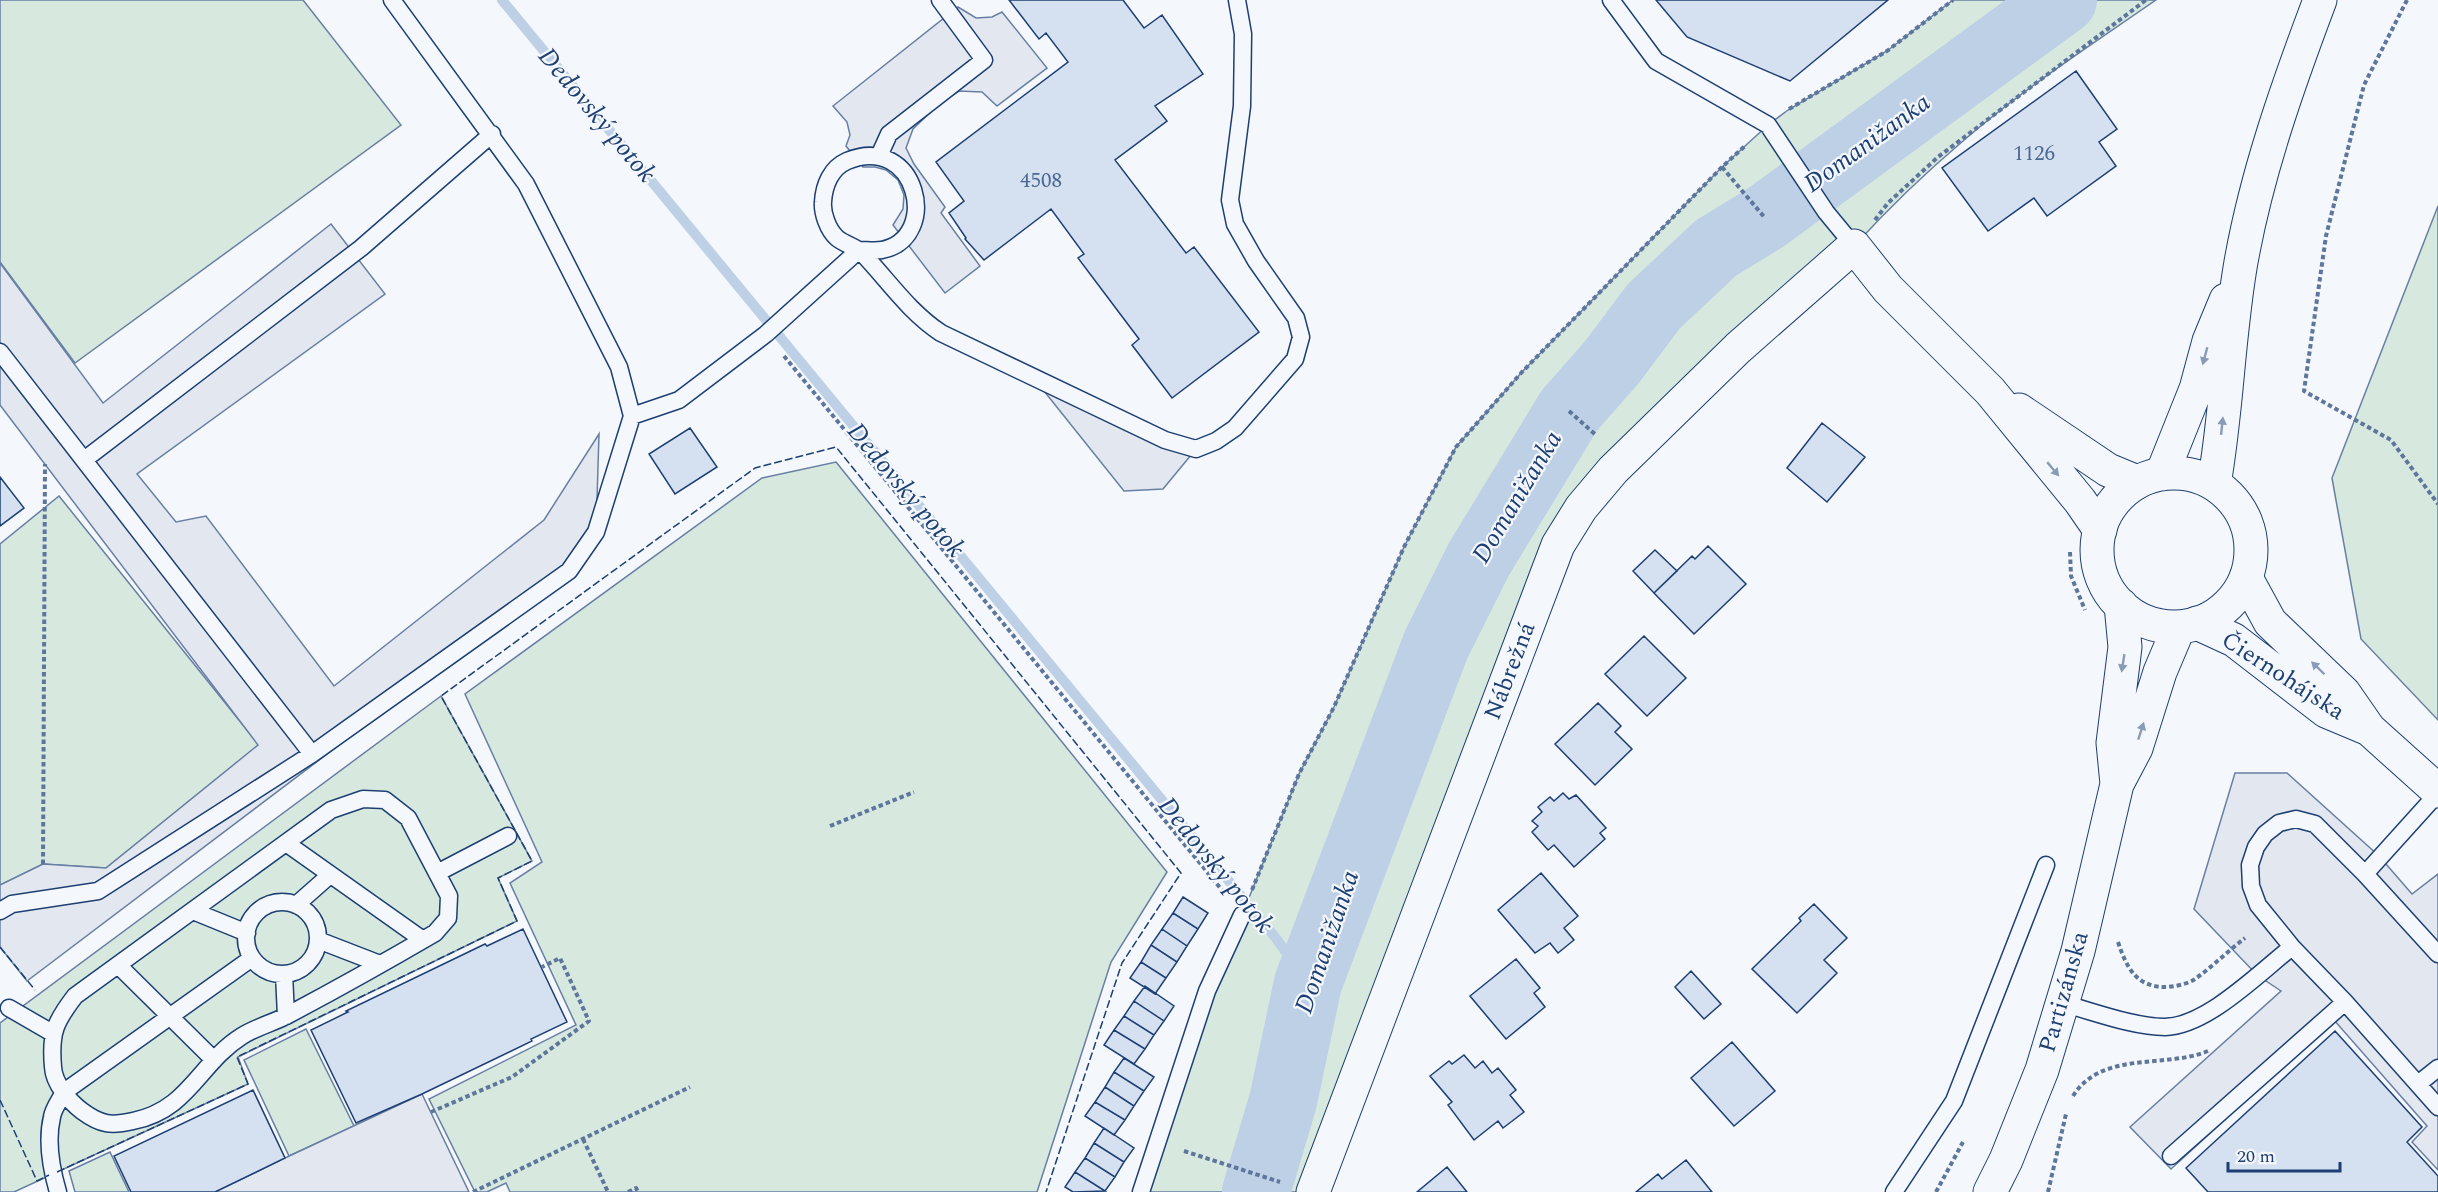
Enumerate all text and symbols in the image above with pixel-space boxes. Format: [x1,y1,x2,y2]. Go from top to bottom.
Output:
water label: Dedovský potok [528,38,666,192]
water label: Domanižanka [1795,83,1939,203]
house number: 1126 [2013,138,2055,170]
house number: 4508 [1020,165,1062,197]
one-way arrow [2200,347,2210,365]
water label: Dedovský potok [837,413,975,567]
one-way arrow [2218,417,2227,436]
water label: Domanižanka [1461,423,1573,571]
one-way arrow [2047,461,2060,477]
street label: Nábrežná [1475,617,1545,725]
street label: Čiernohájska [2214,622,2352,730]
one-way arrow [2118,654,2127,673]
one-way arrow [2312,662,2326,676]
one-way arrow [2137,722,2146,740]
water label: Dedovský potok [1148,788,1284,942]
water label: Domanižanka [1284,865,1370,1019]
street label: Partizánska [2030,927,2099,1057]
scale bar [2228,1135,2340,1173]
text: 20 m [2237,1143,2275,1170]

